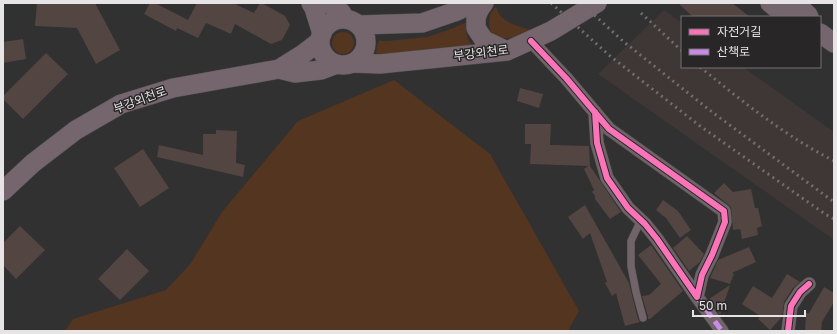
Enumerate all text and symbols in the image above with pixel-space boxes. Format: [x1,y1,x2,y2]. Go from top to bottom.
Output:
legend [681,16,821,68]
text: 자전거길 [717,24,761,39]
street label: 부강외천로 [453,42,509,63]
text: 산책로 [717,44,750,59]
street label: 부강외천로 [111,83,168,116]
scale bar [693,292,805,318]
text: 50 m [699,298,727,313]

